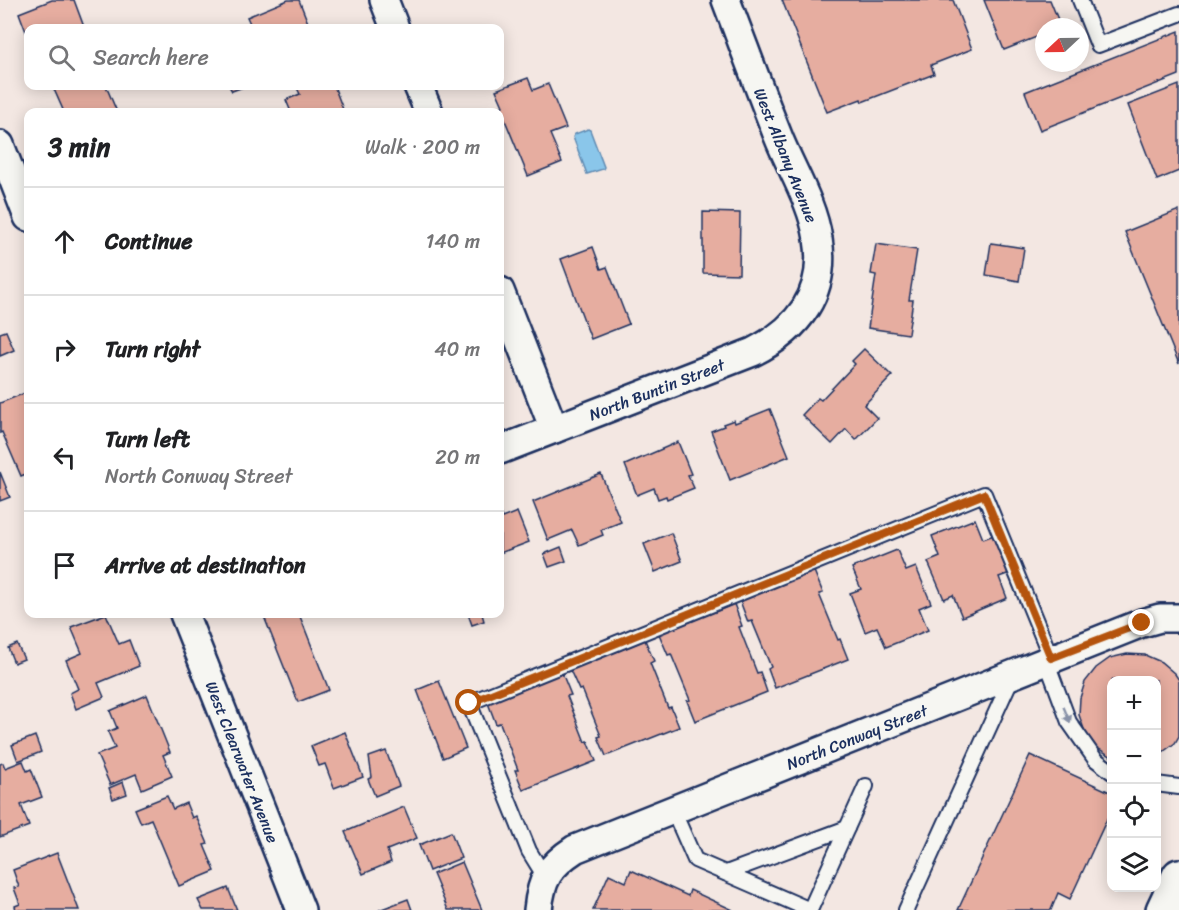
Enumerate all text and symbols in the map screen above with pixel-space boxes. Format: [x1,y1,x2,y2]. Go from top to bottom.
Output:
north arrow [1035,18,1089,72]
search box [24,24,504,90]
text: Search here [93,38,209,77]
icon: search [45,41,78,74]
street label: West Albany Avenue [745,83,826,227]
text: 3 min [48,124,110,170]
text: Walk · 200 m [365,130,480,165]
text: Continue [105,222,193,261]
text: 140 m [426,224,480,259]
icon: ahead [48,225,81,258]
text: Turn right [105,330,200,369]
text: 40 m [434,332,480,367]
icon: right [48,333,81,366]
street label: North Buntin Street [585,350,730,429]
text: Turn left [105,420,190,459]
text: 20 m [435,440,480,475]
icon: left [48,441,81,474]
text: North Conway Street [105,459,292,494]
text: Arrive at destination [105,546,306,585]
icon: arrive [48,549,81,582]
route end [1128,609,1154,635]
map controls [1107,676,1161,892]
button: + [1107,676,1161,730]
street label: West Clearwater Avenue [197,677,287,847]
route start [455,689,481,715]
street label: North Conway Street [782,696,932,778]
one-way arrow [1063,706,1072,724]
button: − [1107,730,1161,784]
button: locate [1107,784,1161,838]
button: layers [1107,838,1161,892]

